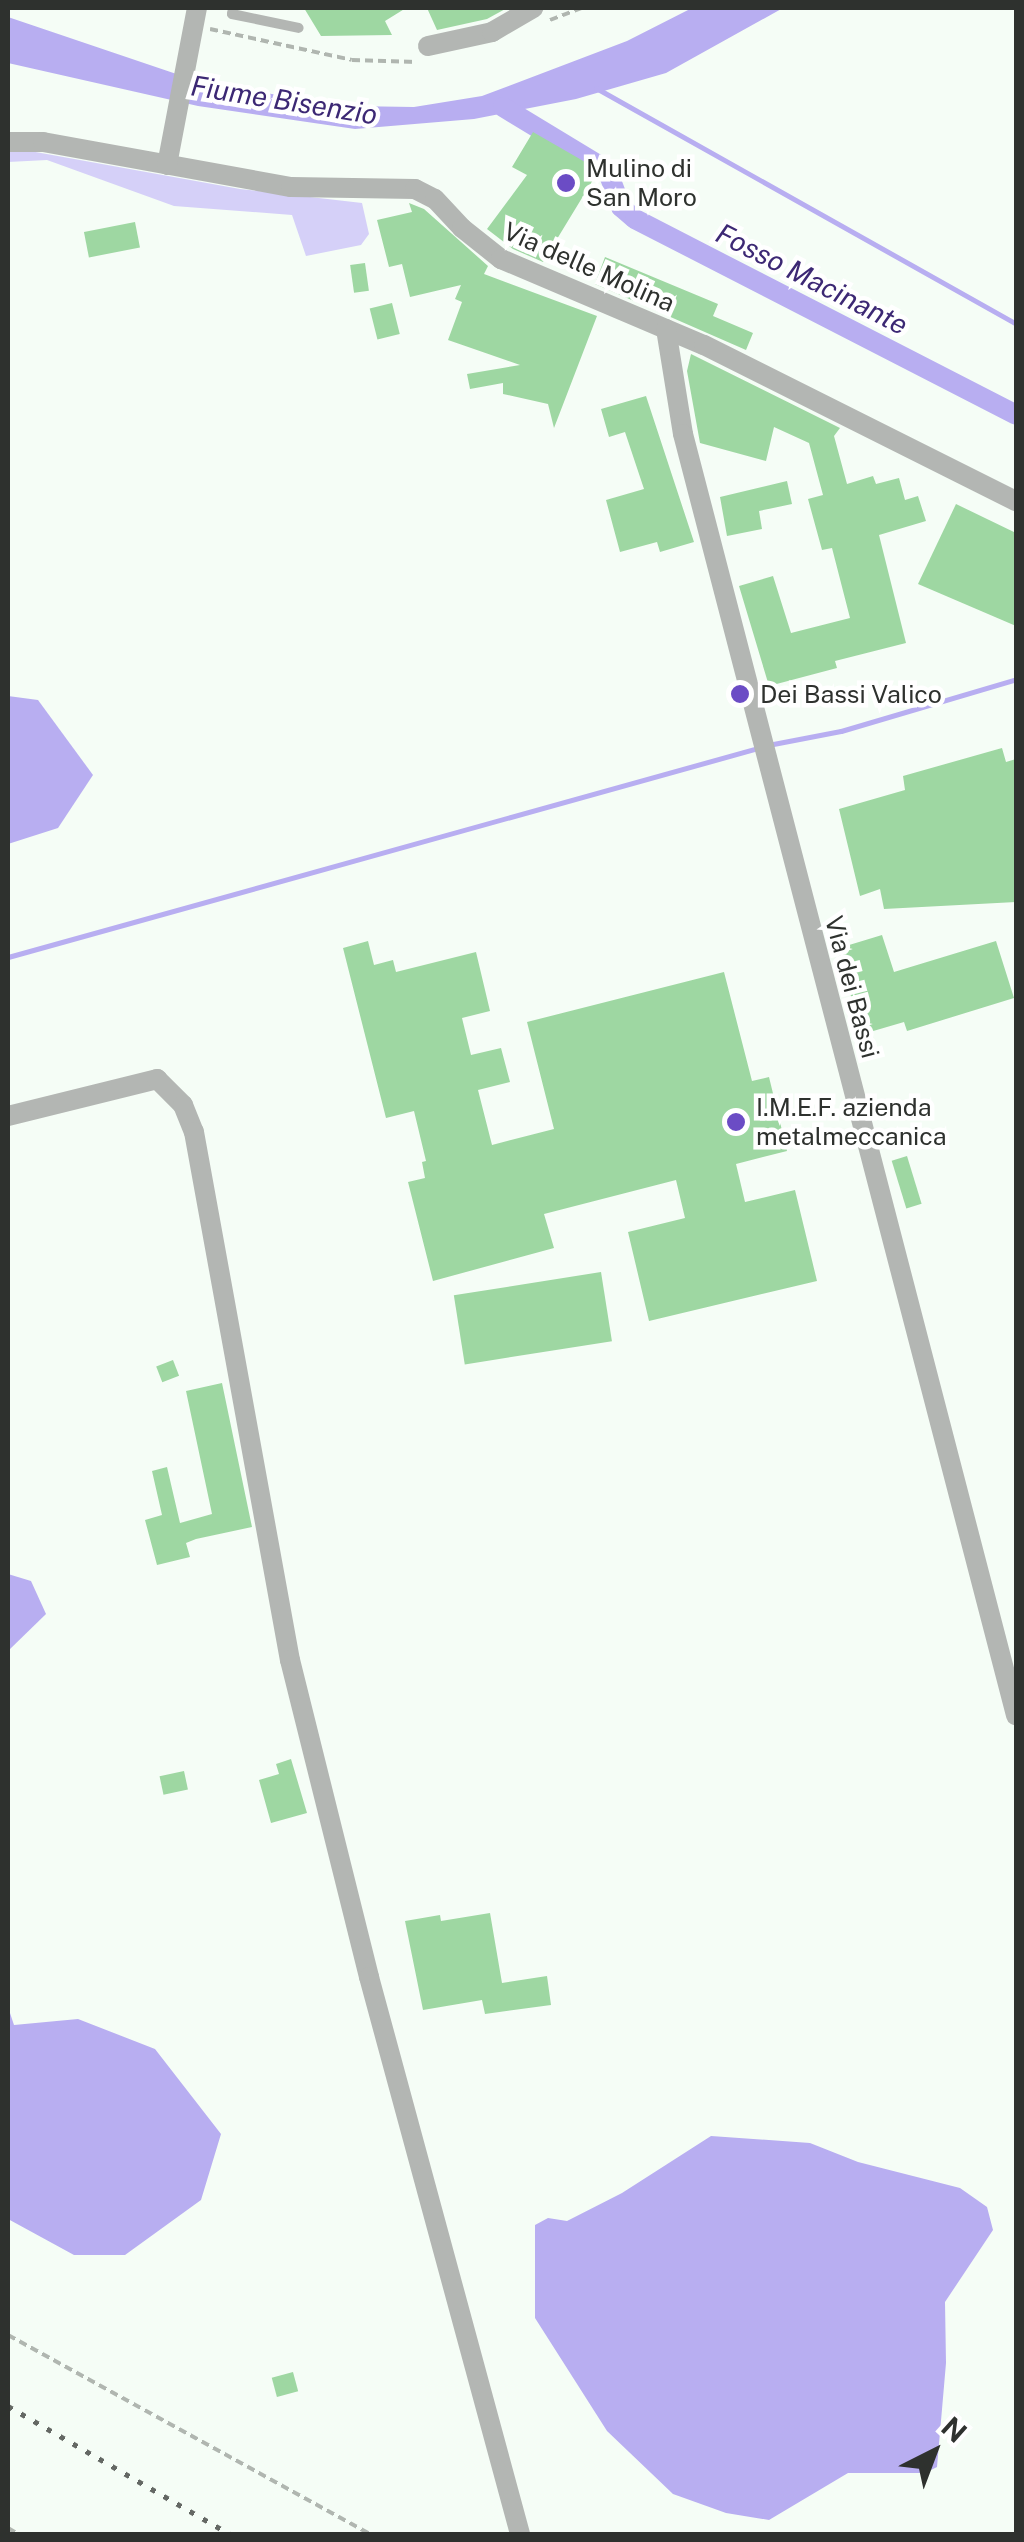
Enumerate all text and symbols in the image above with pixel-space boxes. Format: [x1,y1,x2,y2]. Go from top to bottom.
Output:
water label: Fiume Bisenzio [188,69,380,131]
place label: Mulino di San Moro [586,154,697,213]
marker: Mulino di San Moro [555,172,577,194]
street label: Via delle Molina [499,216,679,318]
water label: Fosso Macinante [710,216,914,342]
place label: Dei Bassi Valico [760,679,943,709]
marker: Dei Bassi Valico [729,683,751,705]
street label: Via dei Bassi [819,913,885,1061]
place label: I.M.E.F. azienda metalmeccanica [756,1093,947,1152]
marker: I.M.E.F. azienda metalmeccanica [725,1111,747,1133]
north arrow [884,2402,984,2502]
text: N [935,2410,974,2449]

